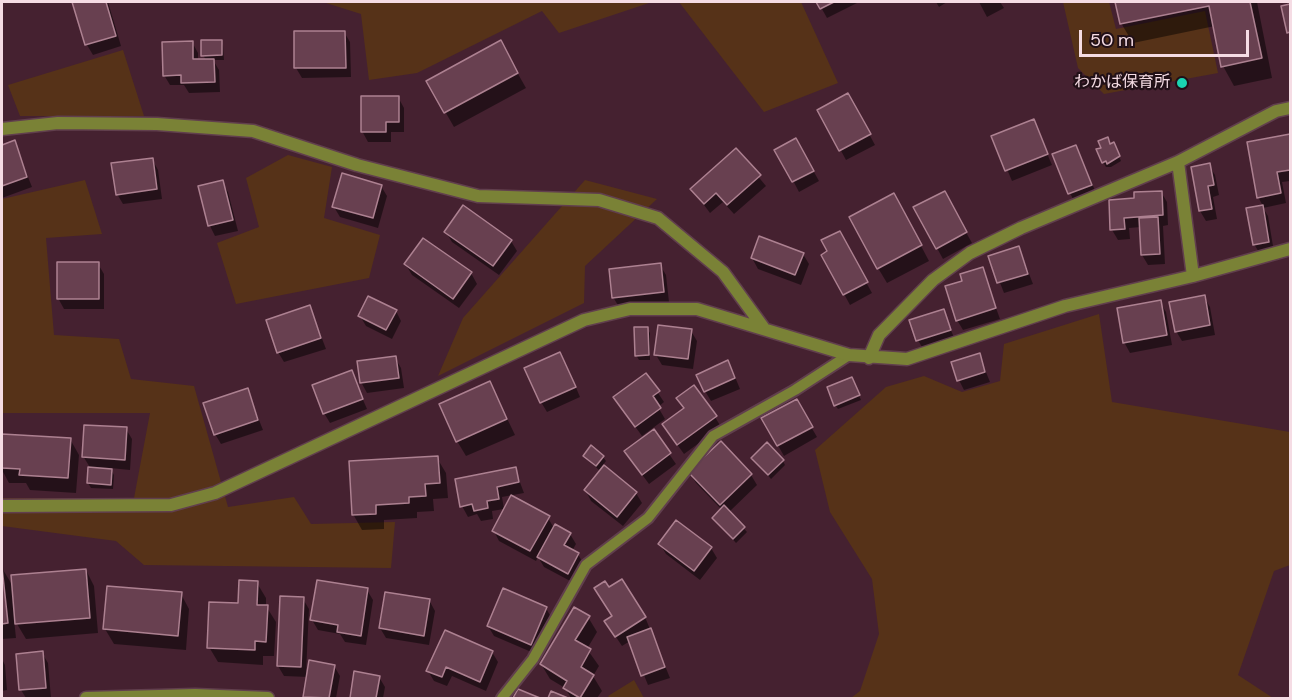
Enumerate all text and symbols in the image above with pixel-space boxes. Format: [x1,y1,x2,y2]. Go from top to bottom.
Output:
scale bar [1082,18,1252,56]
text: 50 m [1090,28,1134,52]
place label: わかば保育所 [1074,73,1170,93]
marker: わかば保育所 [1175,76,1189,90]

